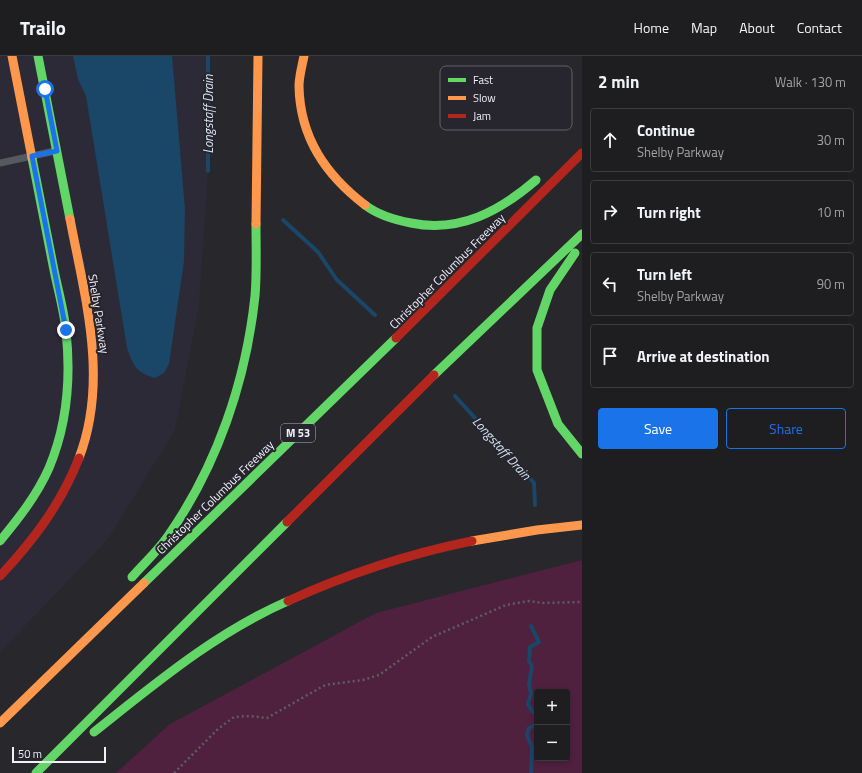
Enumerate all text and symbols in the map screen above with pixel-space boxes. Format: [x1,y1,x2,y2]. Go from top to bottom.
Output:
text: Trailo [20,13,66,42]
text: Home [634,17,669,38]
text: Map [691,17,717,38]
text: About [739,17,775,38]
text: Contact [797,17,842,38]
legend [440,66,572,130]
text: 2 min [598,69,639,95]
text: Fast [473,72,493,88]
text: Walk · 130 m [775,72,846,92]
water label: Longstaff Drain [198,74,218,154]
route start [36,80,54,98]
text: Slow [473,90,496,106]
text: Jam [473,108,491,124]
text: Continue [637,119,695,142]
icon: ahead [599,129,621,151]
text: 30 m [817,130,845,150]
text: Shelby Parkway [637,142,724,162]
icon: right [599,201,621,223]
text: Turn right [637,201,701,224]
text: 10 m [817,202,845,222]
street label: Christopher Columbus Freeway [385,209,509,333]
text: Turn left [637,263,692,286]
street label: Shelby Parkway [83,273,115,355]
icon: left [599,273,621,295]
text: 90 m [817,274,845,294]
text: Shelby Parkway [637,286,724,306]
route end [57,321,75,339]
icon: arrive [599,345,621,367]
text: Arrive at destination [637,345,770,368]
button: Save [598,408,718,449]
button: Share [726,408,846,449]
water label: Longstaff Drain [468,412,536,484]
road number: M 53 [281,424,315,442]
street label: Christopher Columbus Freeway [152,435,278,558]
map controls [534,689,570,761]
button: + [534,689,570,725]
button: − [534,725,570,761]
scale bar [12,745,106,764]
text: 50 m [18,746,42,762]

